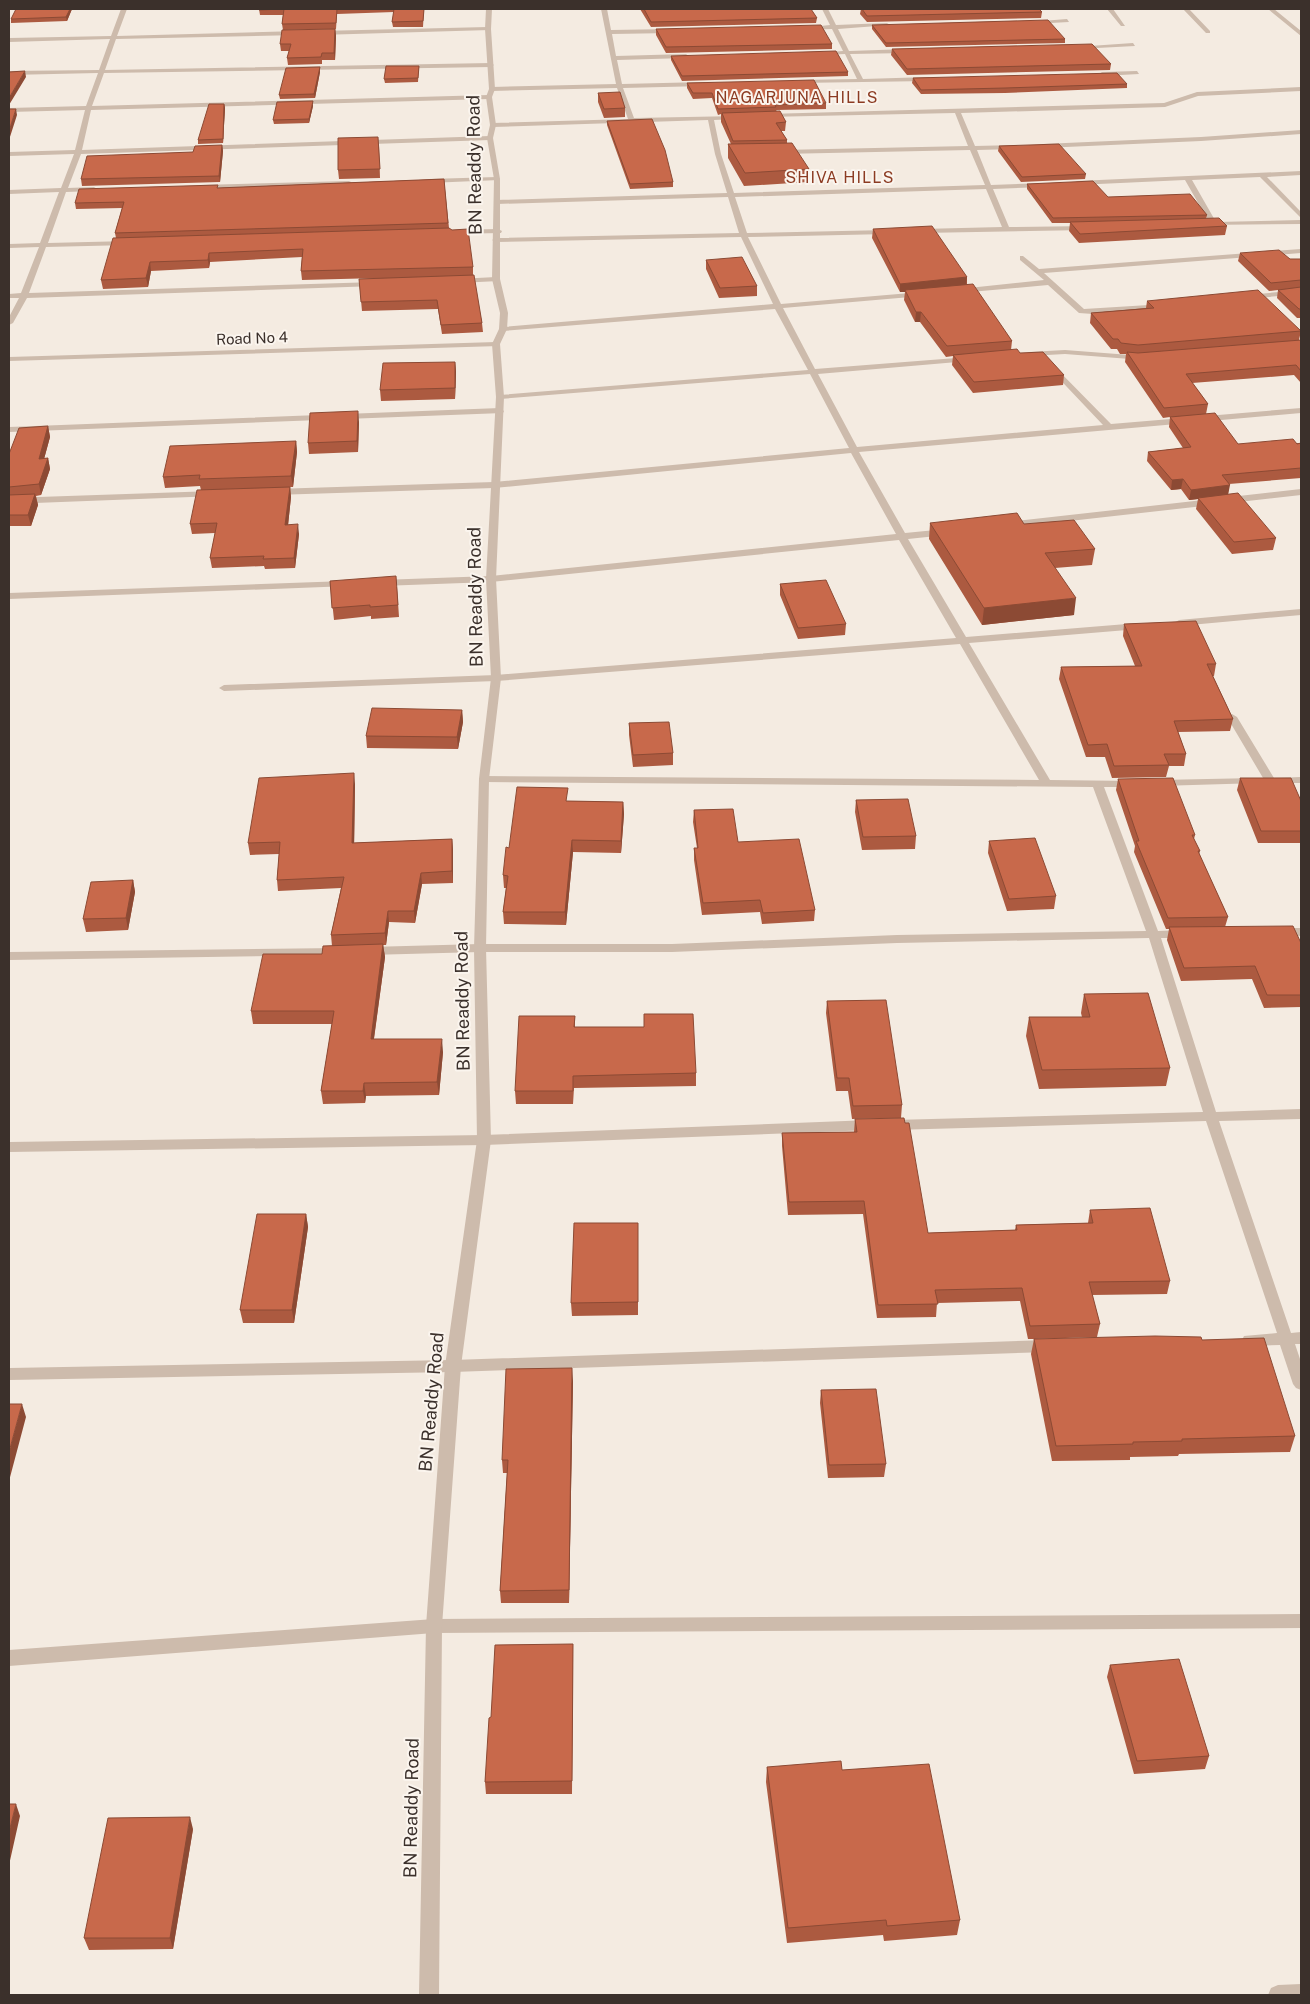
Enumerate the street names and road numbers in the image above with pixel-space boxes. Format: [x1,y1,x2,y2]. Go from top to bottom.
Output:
street label: BN Readdy Road [462,95,486,235]
street label: Road No 4 [216,328,288,348]
street label: BN Readdy Road [463,527,487,667]
street label: BN Readdy Road [450,931,474,1071]
street label: BN Readdy Road [414,1331,448,1473]
street label: BN Readdy Road [399,1738,423,1878]

